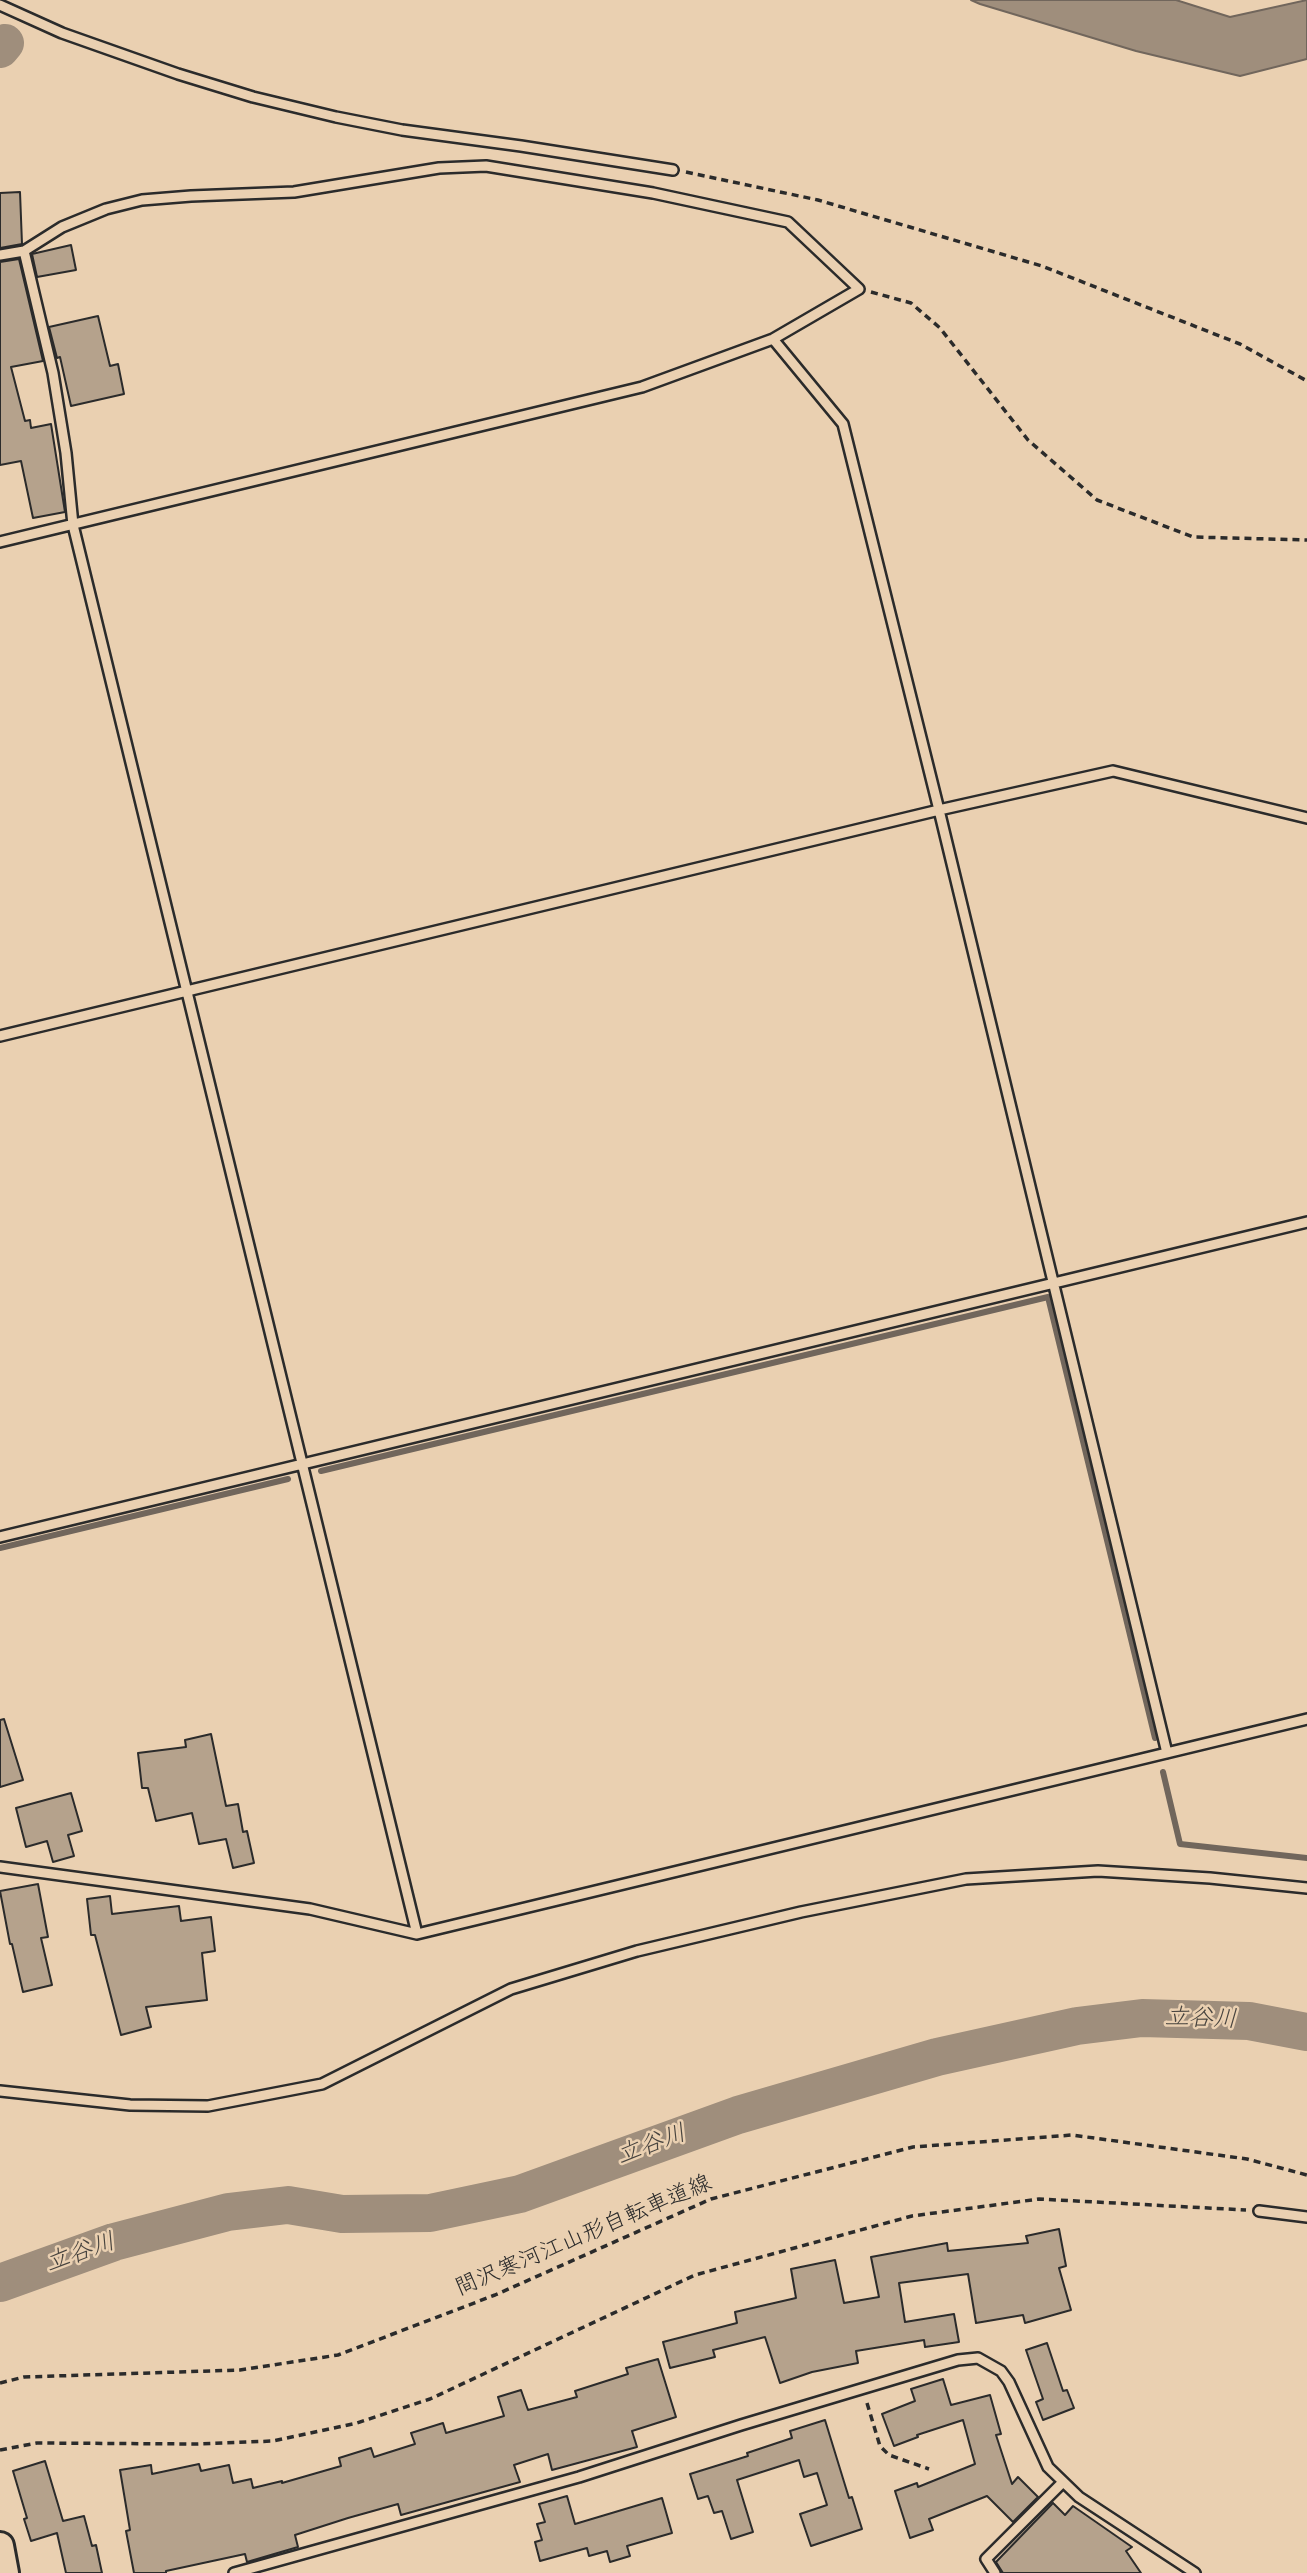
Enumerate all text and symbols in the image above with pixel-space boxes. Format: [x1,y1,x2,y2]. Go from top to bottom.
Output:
water label: 立谷川 [1165,2004,1237,2036]
water label: 立谷川 [613,2120,691,2172]
street label: 間沢寒河江山形自転車道線 [452,2170,716,2304]
water label: 立谷川 [42,2229,120,2279]

